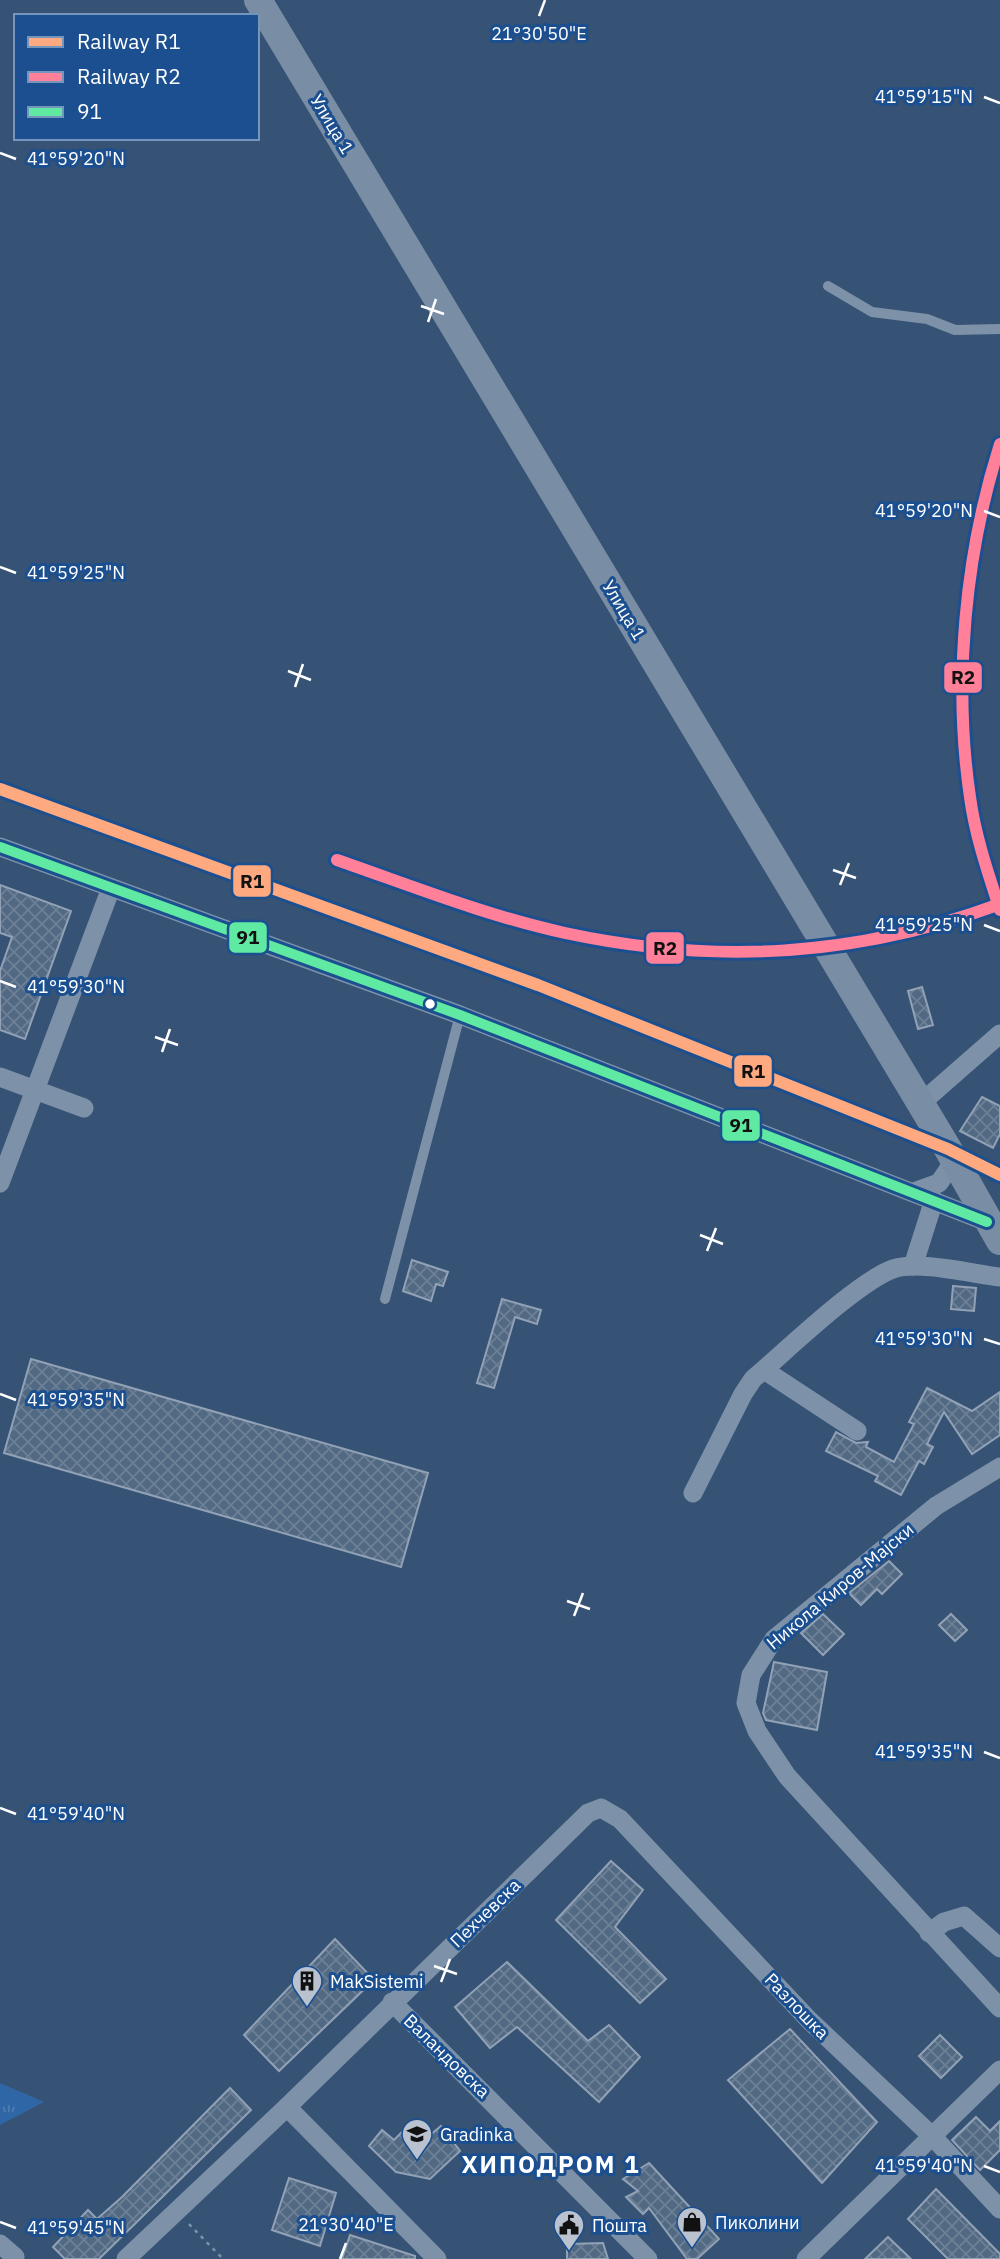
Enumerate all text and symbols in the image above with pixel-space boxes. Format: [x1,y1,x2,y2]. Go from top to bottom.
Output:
legend [14,14,259,140]
text: 21°30'50"E [491,22,587,45]
text: Railway R1 [77,27,181,55]
text: Railway R2 [77,62,181,90]
text: 41°59'15"N [875,85,973,108]
street label: Улица 1 [305,90,359,158]
text: 91 [77,97,102,125]
text: 41°59'20"N [27,147,125,170]
text: 41°59'20"N [875,499,973,522]
text: 41°59'25"N [27,561,125,584]
street label: Улица 1 [597,576,651,644]
line badge: R2 [943,661,983,694]
text: R2 [951,665,975,689]
line badge: R1 [232,864,272,898]
text: R1 [240,869,265,893]
text: 41°59'25"N [875,913,973,936]
line badge: 91 [228,921,268,954]
text: 91 [237,925,260,949]
line badge: R2 [645,931,685,965]
text: R2 [653,936,677,960]
text: 41°59'30"N [27,975,125,998]
unlabelled marker [423,997,437,1011]
line badge: R1 [733,1054,773,1088]
text: R1 [741,1059,766,1083]
line badge: 91 [721,1109,761,1142]
text: 91 [730,1113,753,1137]
text: 41°59'30"N [875,1327,973,1350]
text: 41°59'35"N [27,1388,125,1411]
street label: Никола Киров-Мајски [762,1518,918,1654]
text: 41°59'35"N [875,1740,973,1763]
text: 41°59'40"N [27,1802,125,1825]
street label: Пехчевска [445,1873,525,1952]
building icon: MakSistemi [290,1964,324,2008]
street label: Разлошка [760,1968,834,2044]
place label: MakSistemi [330,1970,424,1993]
street label: Валандовска [399,2009,495,2103]
school or university icon: Gradinka [400,2117,434,2161]
place label: Gradinka [440,2123,513,2146]
district label: ХИПОДРОМ 1 [461,2148,641,2180]
text: 41°59'40"N [875,2154,973,2177]
shop icon: Пиколини [675,2205,709,2249]
public building icon: Пошта [552,2208,586,2252]
place label: Пиколини [715,2211,800,2234]
text: 21°30'40"E [298,2213,394,2236]
place label: Пошта [592,2214,647,2237]
text: 41°59'45"N [27,2216,125,2239]

